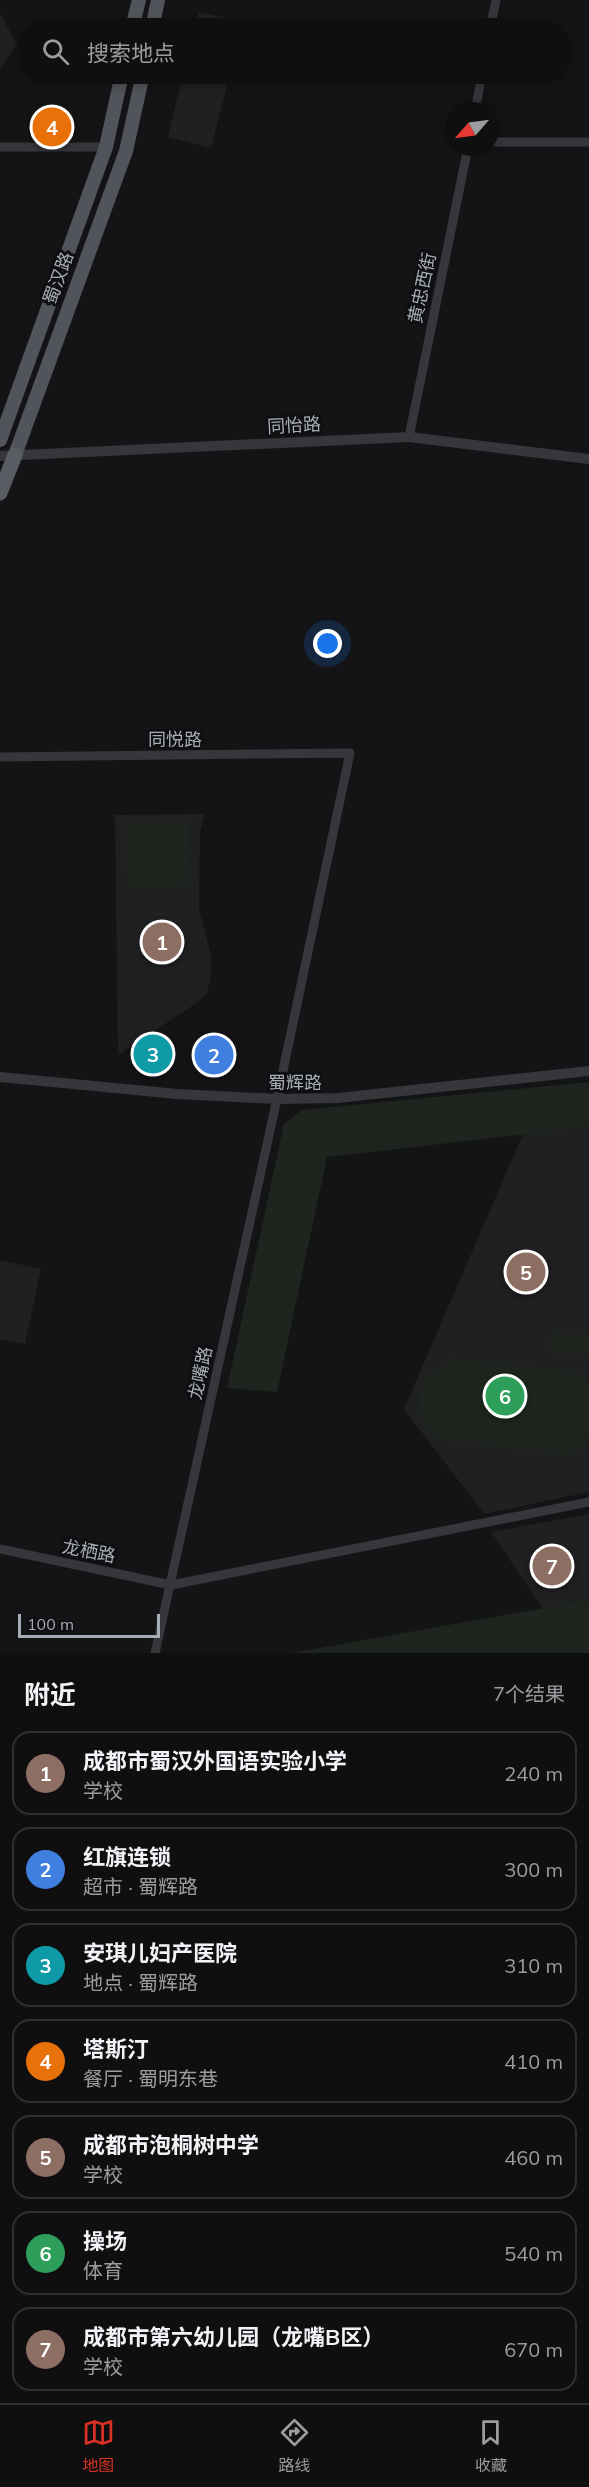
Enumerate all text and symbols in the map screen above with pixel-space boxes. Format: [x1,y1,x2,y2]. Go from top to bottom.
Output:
search box [18,18,571,84]
icon: search [39,35,72,68]
text: 搜索地点 [87,39,175,67]
north arrow [445,102,499,156]
pin: 4 [32,104,72,150]
street label: 蜀汉路 [38,249,78,307]
street label: 黄忠西街 [403,250,441,326]
street label: 同怡路 [266,412,322,438]
your location [313,629,342,658]
street label: 同悦路 [148,728,202,751]
pin: 1 [142,920,182,964]
pin: 3 [134,1032,172,1076]
pin: 2 [194,1032,234,1078]
street label: 蜀辉路 [268,1071,322,1094]
pin: 5 [506,1250,546,1294]
street label: 龙嘴路 [183,1344,217,1402]
pin: 6 [486,1374,524,1418]
street label: 龙栖路 [60,1535,118,1567]
pin: 7 [532,1544,572,1588]
scale bar [18,1611,160,1638]
text: 100 m [27,1614,74,1634]
text: 附近 [24,1678,76,1711]
text: 7个结果 [493,1681,565,1706]
text: 成都市蜀汉外国语实验小学 [83,1747,347,1775]
text: 1 [40,1761,52,1786]
text: 240 m [504,1761,563,1786]
text: 学校 [83,1778,123,1803]
text: 红旗连锁 [83,1843,171,1871]
text: 2 [40,1857,52,1882]
text: 300 m [504,1857,563,1882]
text: 超市 · 蜀辉路 [83,1874,198,1899]
text: 安琪儿妇产医院 [83,1939,237,1967]
text: 3 [40,1953,52,1978]
text: 310 m [504,1953,563,1978]
text: 地点 · 蜀辉路 [83,1970,198,1995]
text: 塔斯汀 [83,2035,149,2063]
text: 4 [40,2049,52,2074]
text: 410 m [504,2049,563,2074]
text: 餐厅 · 蜀明东巷 [83,2066,218,2091]
text: 成都市泡桐树中学 [83,2131,259,2159]
text: 5 [40,2145,52,2170]
text: 460 m [504,2145,563,2170]
text: 学校 [83,2162,123,2187]
text: 操场 [83,2227,127,2255]
text: 6 [40,2241,52,2266]
text: 540 m [504,2241,563,2266]
text: 体育 [83,2258,123,2283]
text: 成都市第六幼儿园（龙嘴B区） [83,2323,384,2351]
text: 7 [40,2337,52,2362]
text: 670 m [504,2337,563,2362]
text: 学校 [83,2354,123,2379]
tab: 地图 [82,2416,115,2476]
tab: 路线 [278,2416,311,2476]
tab: 收藏 [474,2416,507,2476]

